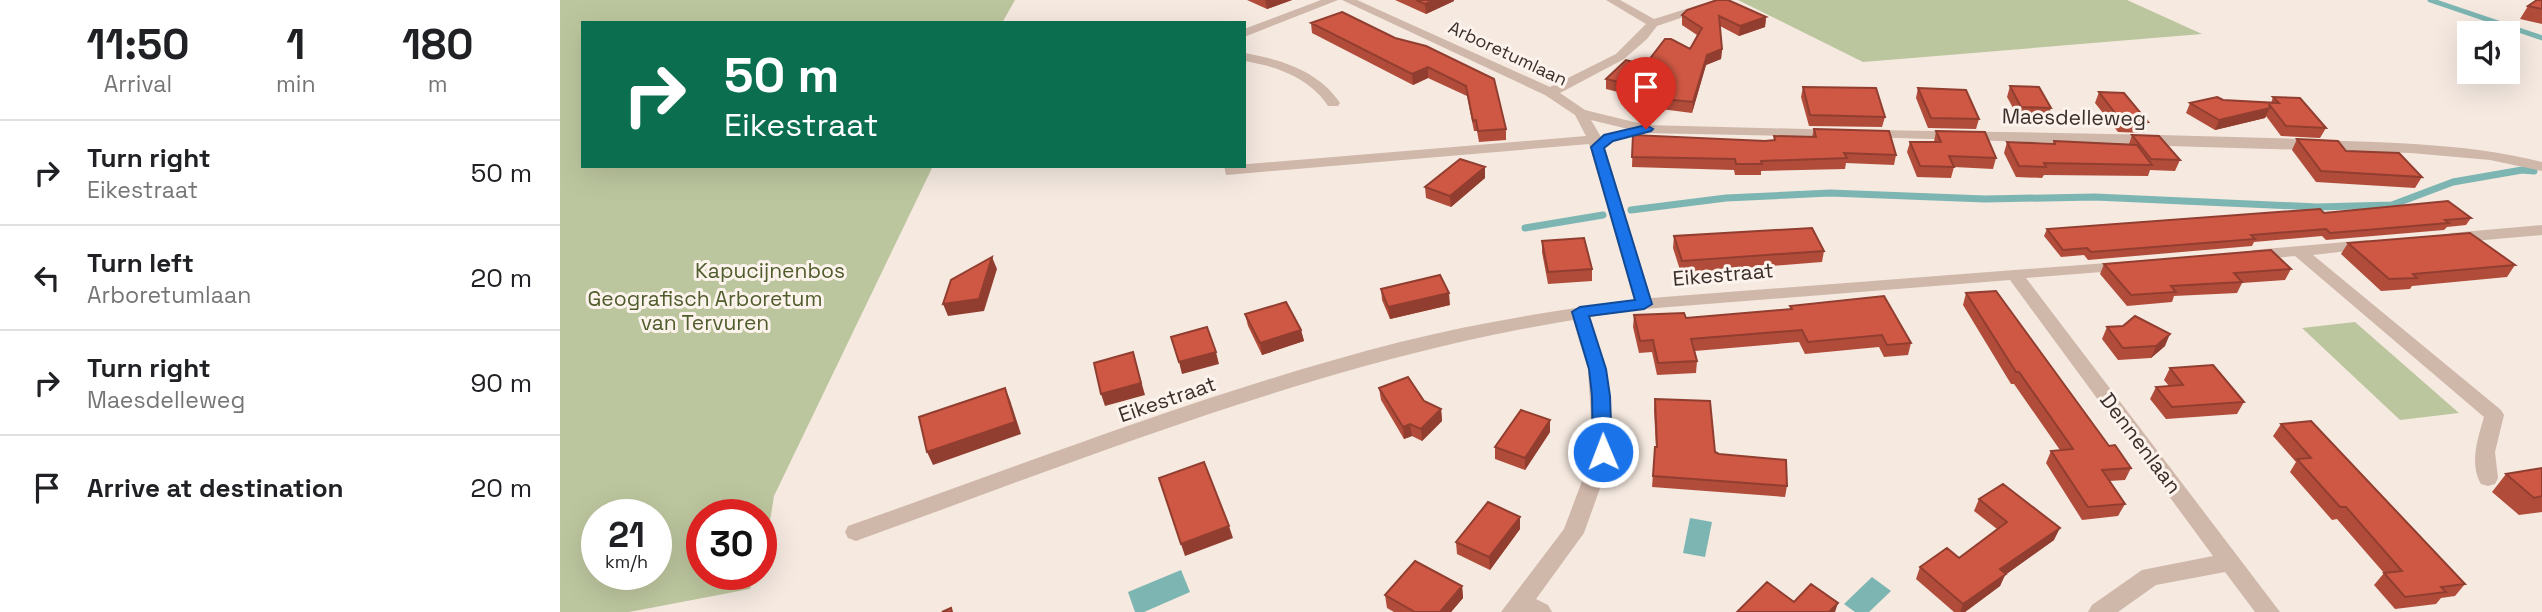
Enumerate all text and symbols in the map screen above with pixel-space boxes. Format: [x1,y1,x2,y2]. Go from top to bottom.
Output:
street label: Arboretumlaan [1445,15,1571,91]
text: 11:50 [87,18,189,71]
text: 1 [286,18,305,71]
text: 180 [402,18,473,71]
map controls [2457,21,2520,84]
button: sound [2457,21,2520,84]
text: 50 m [724,44,839,106]
icon: right [609,49,700,140]
pin [1616,57,1676,129]
icon: arrive [1627,68,1665,106]
text: Arrival [104,69,172,99]
text: min [276,69,315,99]
text: m [428,69,448,99]
street label: Maesdelleweg [2002,102,2146,132]
text: Eikestraat [724,105,878,145]
text: Turn right [87,141,211,175]
icon: right [28,154,66,192]
text: 50 m [471,156,532,190]
text: Eikestraat [87,175,198,205]
text: Turn left [87,246,194,280]
street label: Eikestraat [1671,256,1775,292]
park label: Kapucijnenbos [695,257,845,284]
icon: left [28,259,66,297]
text: 20 m [471,261,532,295]
text: Arboretumlaan [87,280,251,310]
park label: Geografisch Arboretum van Tervuren [587,285,823,336]
text: Turn right [87,351,211,385]
icon: right [28,364,66,402]
text: 90 m [470,366,532,400]
street label: Eikestraat [1115,370,1219,428]
text: Maesdelleweg [87,385,245,415]
street label: Dennenlaan [2094,387,2188,499]
position arrow [1566,415,1640,489]
icon: arrive [28,469,66,507]
text: Arrive at destination [87,471,344,505]
text: 20 m [471,471,532,505]
speed limit sign: 30 [686,499,777,590]
text: 21 [608,513,645,557]
text: km/h [605,550,648,573]

